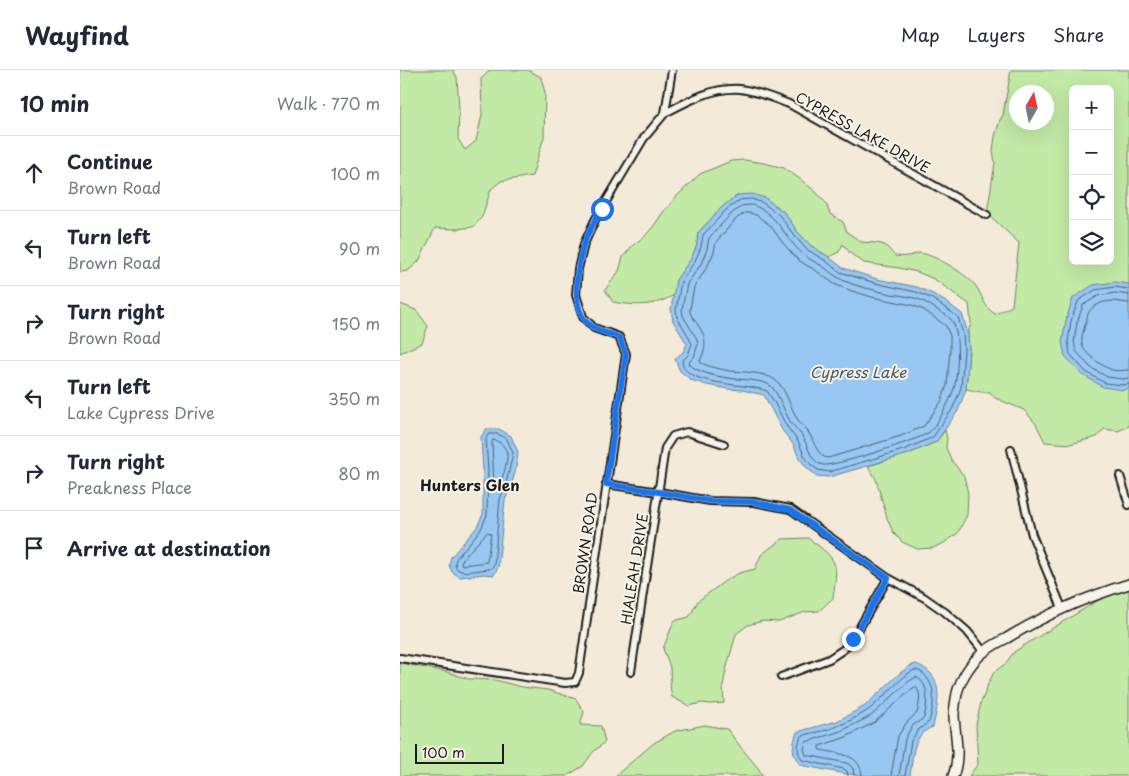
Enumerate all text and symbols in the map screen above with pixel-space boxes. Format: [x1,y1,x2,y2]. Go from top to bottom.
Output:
text: Wayfind [25,17,129,53]
text: Map [901,21,940,48]
text: Layers [968,21,1025,48]
text: Share [1053,21,1104,48]
north arrow [1009,85,1054,130]
map controls [1069,85,1114,265]
button: + [1069,85,1114,130]
street label: CYPRESS LAKE DRIVE [792,86,934,178]
text: 10 min [20,87,90,119]
text: Walk · 770 m [277,91,380,115]
button: − [1069,130,1114,175]
text: Continue [67,147,153,175]
icon: ahead [20,159,48,187]
text: 100 m [331,161,380,185]
text: Brown Road [67,175,161,199]
button: locate [1069,175,1114,220]
route start [591,198,614,221]
button: layers [1069,220,1114,265]
text: Turn left [67,222,151,250]
icon: left [20,234,48,262]
text: 90 m [339,236,380,260]
text: Brown Road [67,250,161,274]
text: Turn right [67,297,165,325]
icon: right [20,309,48,337]
text: 150 m [332,311,380,335]
text: Brown Road [67,325,161,349]
water label: Cypress Lake [810,360,907,383]
text: Turn left [67,372,151,400]
icon: left [20,384,48,412]
text: 350 m [328,386,380,410]
text: Lake Cypress Drive [67,400,215,424]
text: Turn right [67,447,165,475]
icon: right [20,459,48,487]
text: 80 m [338,461,380,485]
district label: Hunters Glen [420,473,520,496]
text: Preakness Place [67,475,192,499]
street label: BROWN ROAD [567,491,603,595]
street label: HIALEAH DRIVE [615,512,653,626]
icon: arrive [20,534,48,562]
text: Arrive at destination [67,534,271,562]
route end [842,628,865,651]
scale bar [415,741,504,764]
text: 100 m [422,742,465,763]

